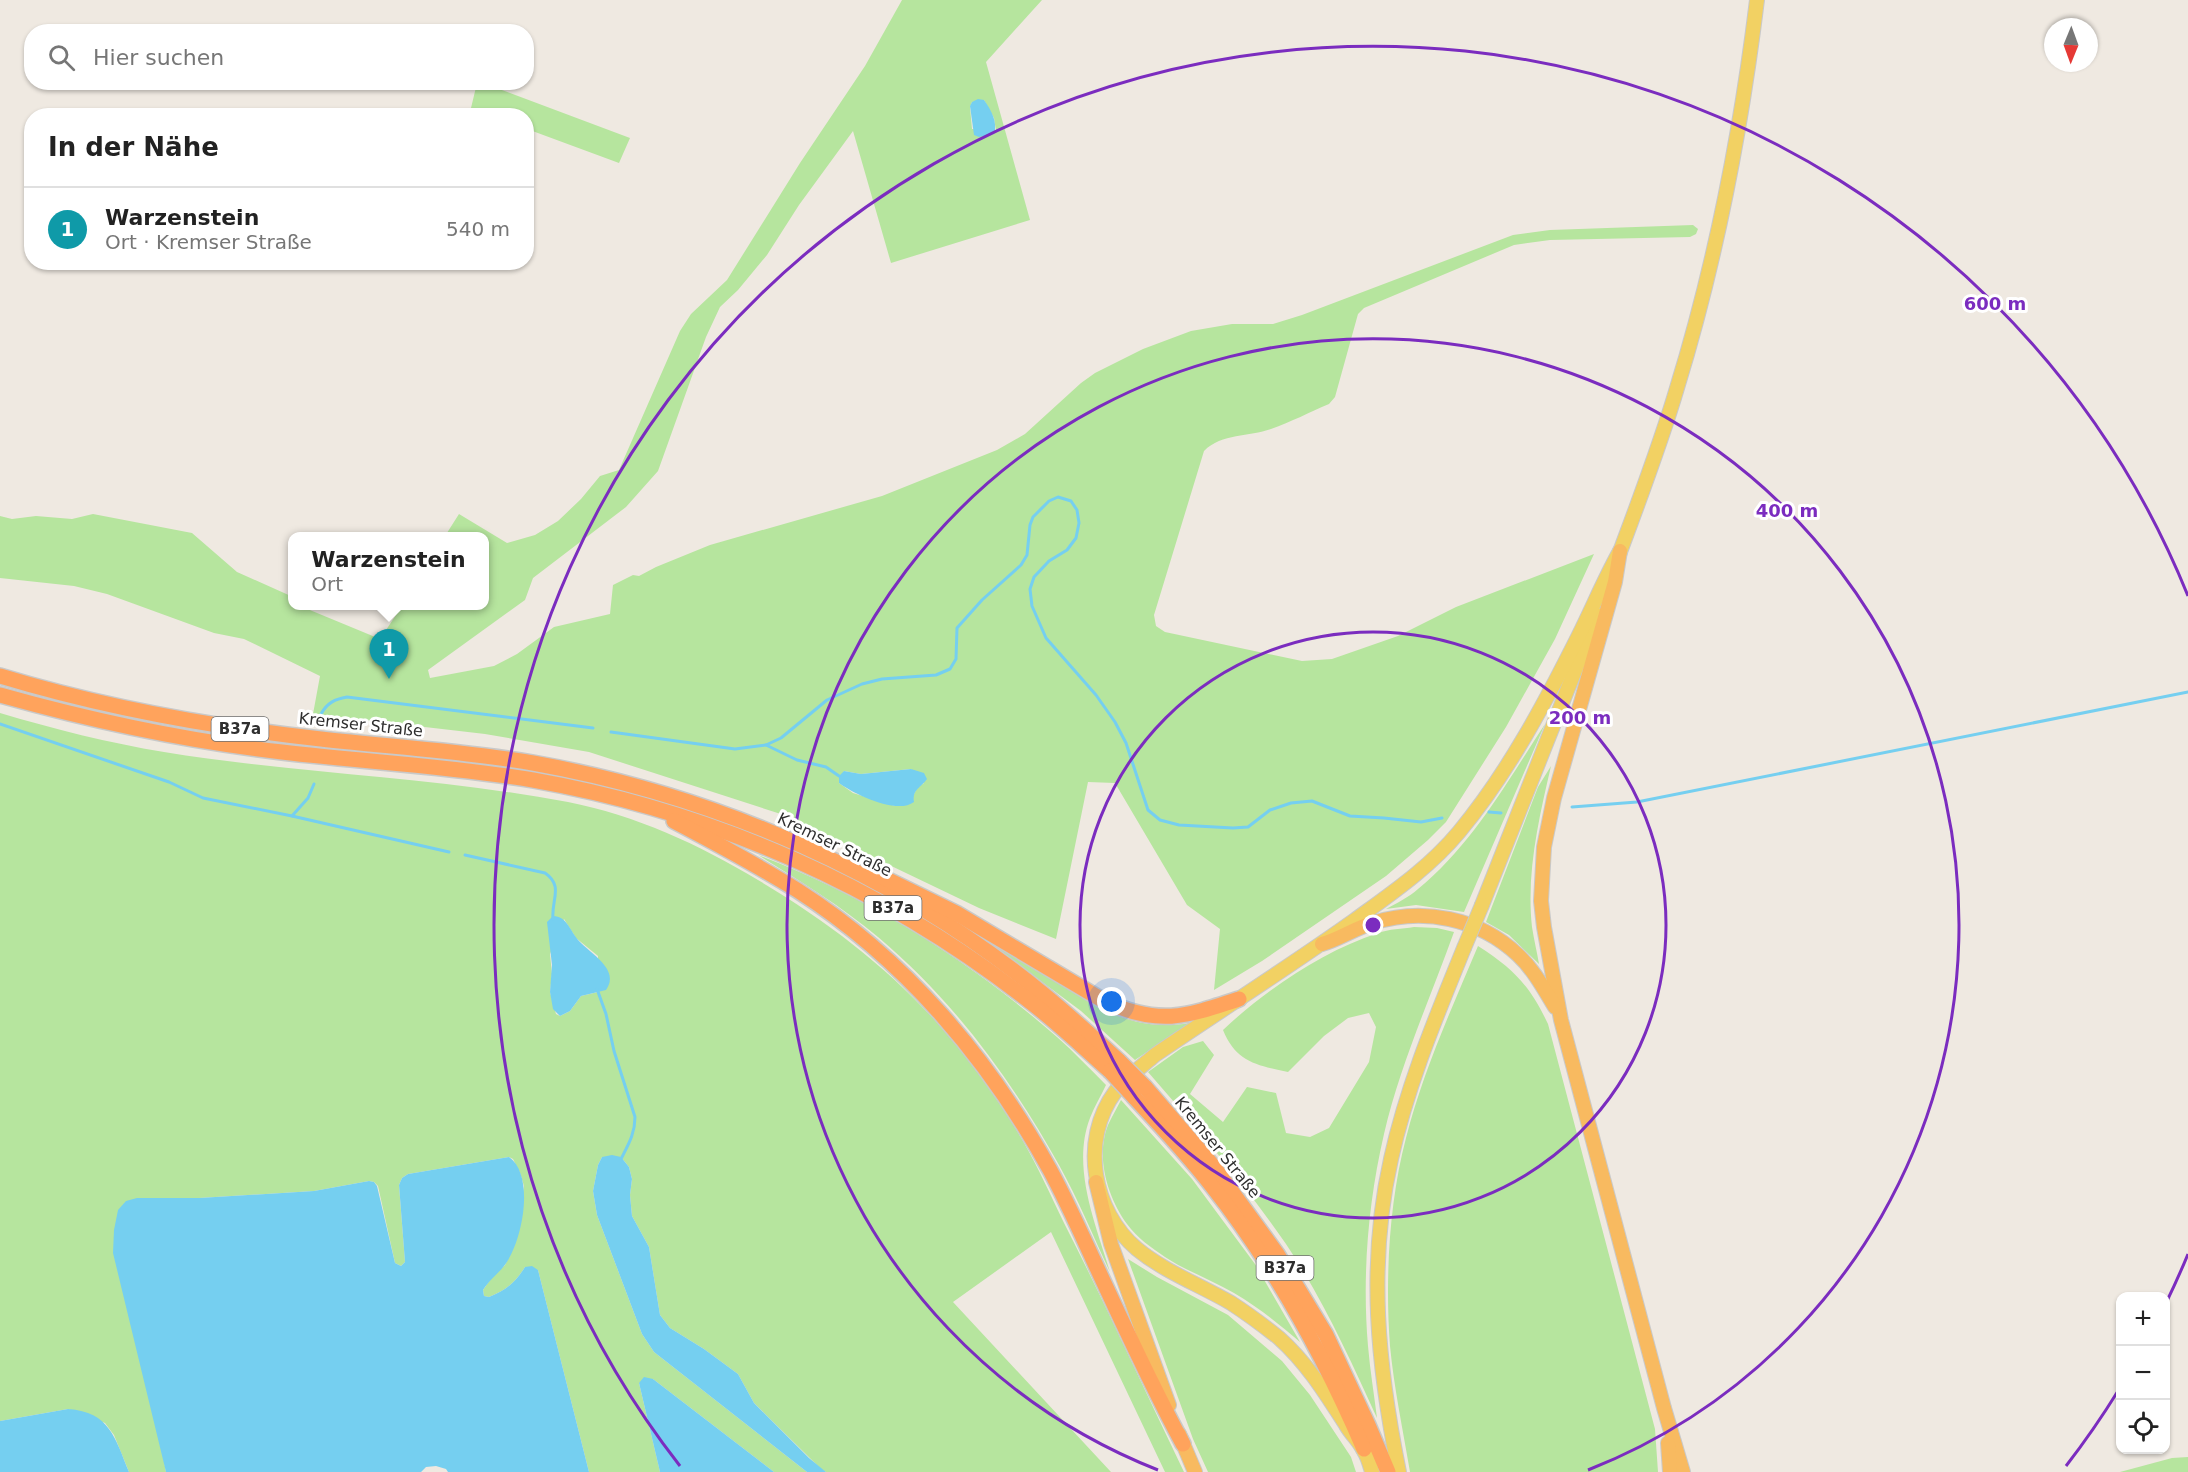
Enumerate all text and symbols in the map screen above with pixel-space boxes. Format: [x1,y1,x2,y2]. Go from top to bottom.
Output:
north arrow [2044,18,2098,72]
search box [24,24,534,90]
icon: search [45,41,78,74]
text: Hier suchen [93,45,224,70]
text: In der Nähe [48,132,219,162]
text: Warzenstein [105,205,259,230]
text: 1 [61,217,74,241]
text: 540 m [446,217,510,241]
text: Ort · Kremser Straße [105,230,312,254]
text: 600 m [1964,293,2026,314]
text: 400 m [1756,500,1818,521]
popup [288,532,489,610]
text: Warzenstein [311,547,466,572]
text: Ort [311,572,343,596]
pin: 1 [370,630,408,679]
text: 200 m [1549,707,1611,728]
street label: Kremser Straße [298,709,424,740]
road number: B37a [212,717,268,741]
street label: Kremser Straße [775,809,895,880]
road number: B37a [864,896,922,920]
centre of rings [1363,915,1383,935]
your location [1097,987,1126,1016]
street label: Kremser Straße [1171,1093,1264,1202]
road number: B37a [1256,1256,1314,1280]
map controls [2116,1292,2170,1454]
button: + [2116,1292,2170,1346]
button: − [2116,1346,2170,1400]
button: locate [2116,1400,2170,1454]

